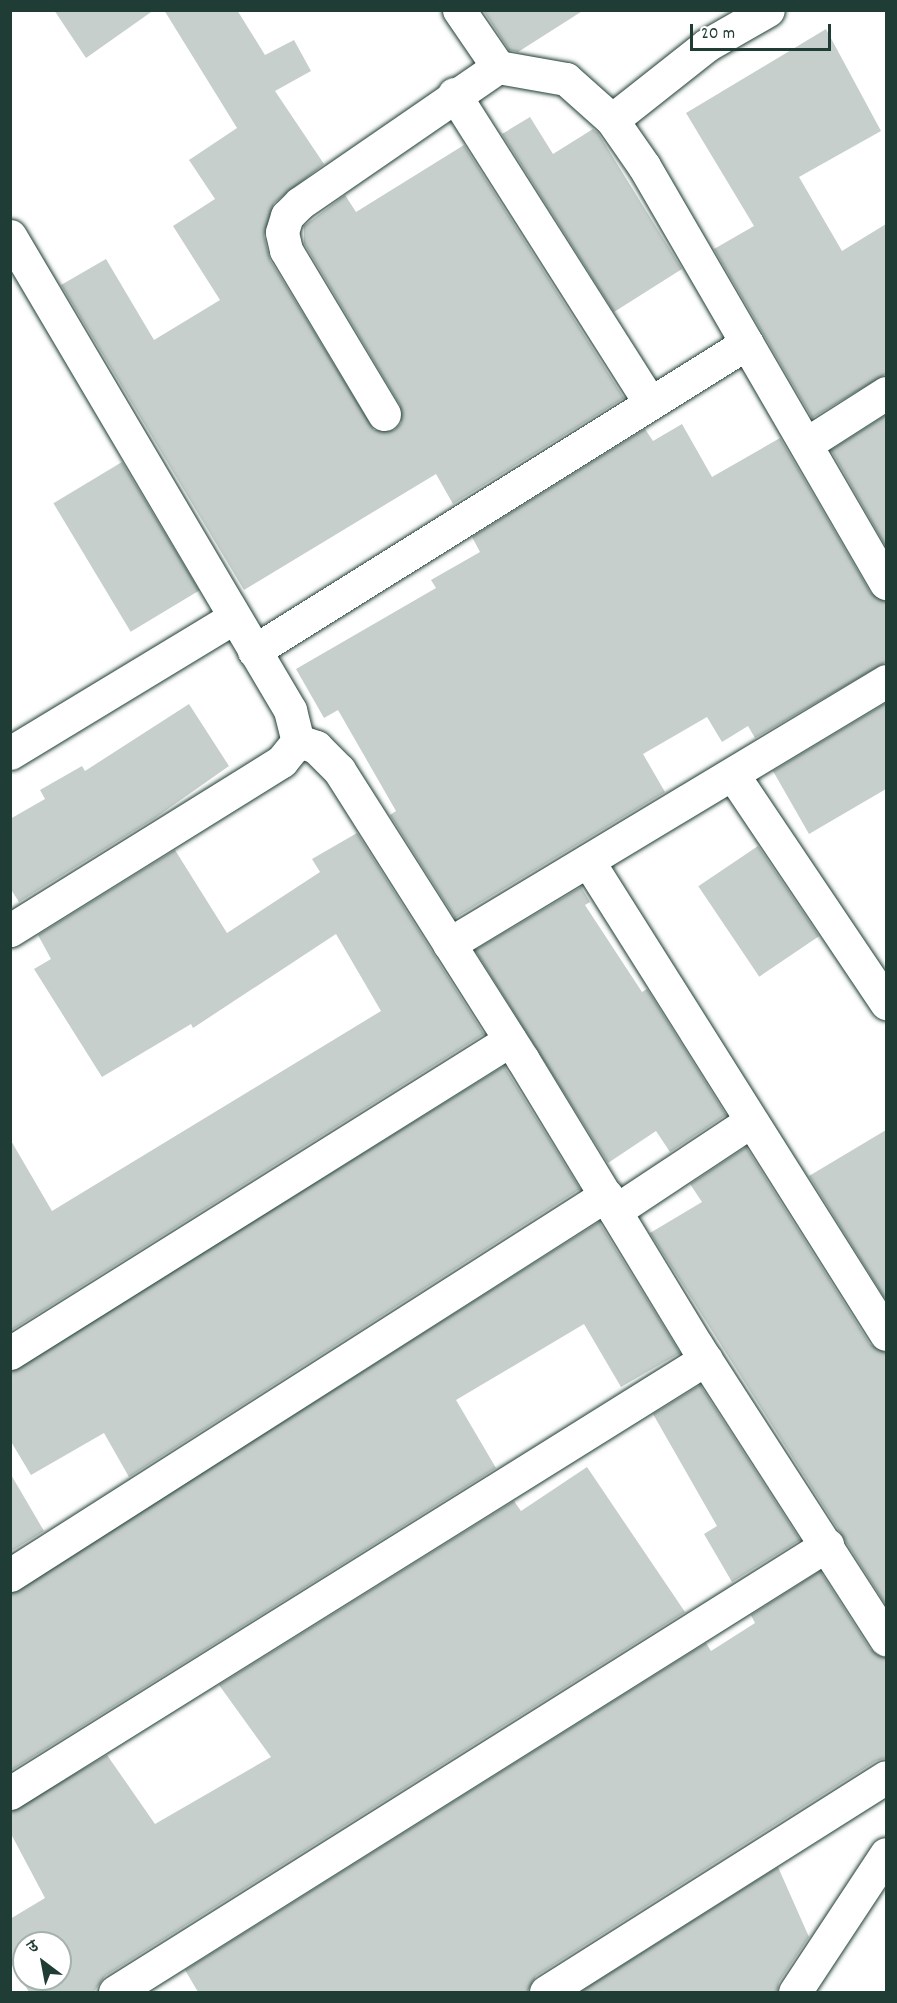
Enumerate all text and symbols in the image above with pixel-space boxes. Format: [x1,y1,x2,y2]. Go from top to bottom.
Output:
scale bar [693,12,834,50]
text: 20 m [701,22,735,47]
north arrow [12,1931,72,1991]
text: उ [23,1935,43,1959]

